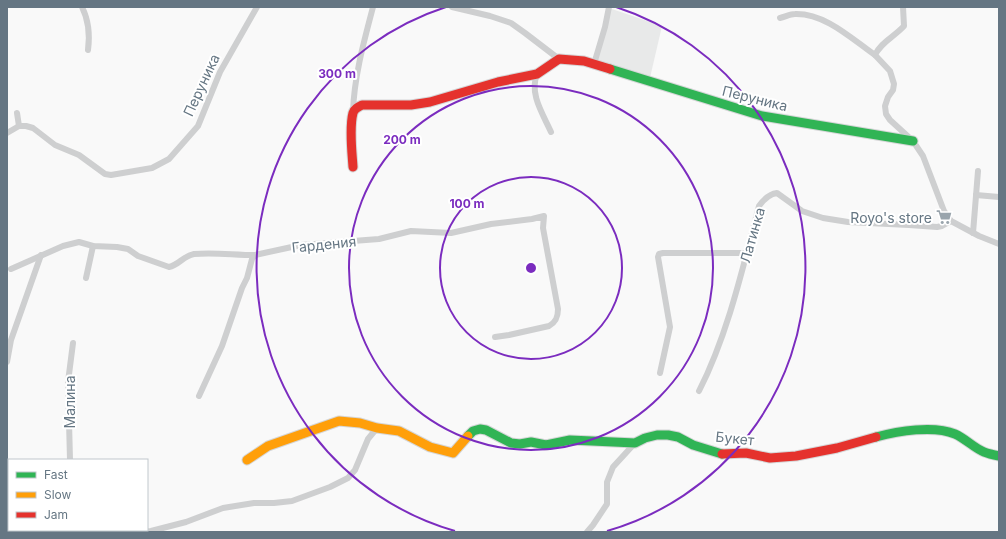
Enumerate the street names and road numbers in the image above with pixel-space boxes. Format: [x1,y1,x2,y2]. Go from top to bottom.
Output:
street label: Перуника [179,51,223,119]
street label: Перуника [721,82,789,114]
street label: Латинка [736,205,768,265]
street label: Гардения [291,232,357,256]
street label: Малина [61,376,78,428]
street label: Букет [715,428,756,449]

